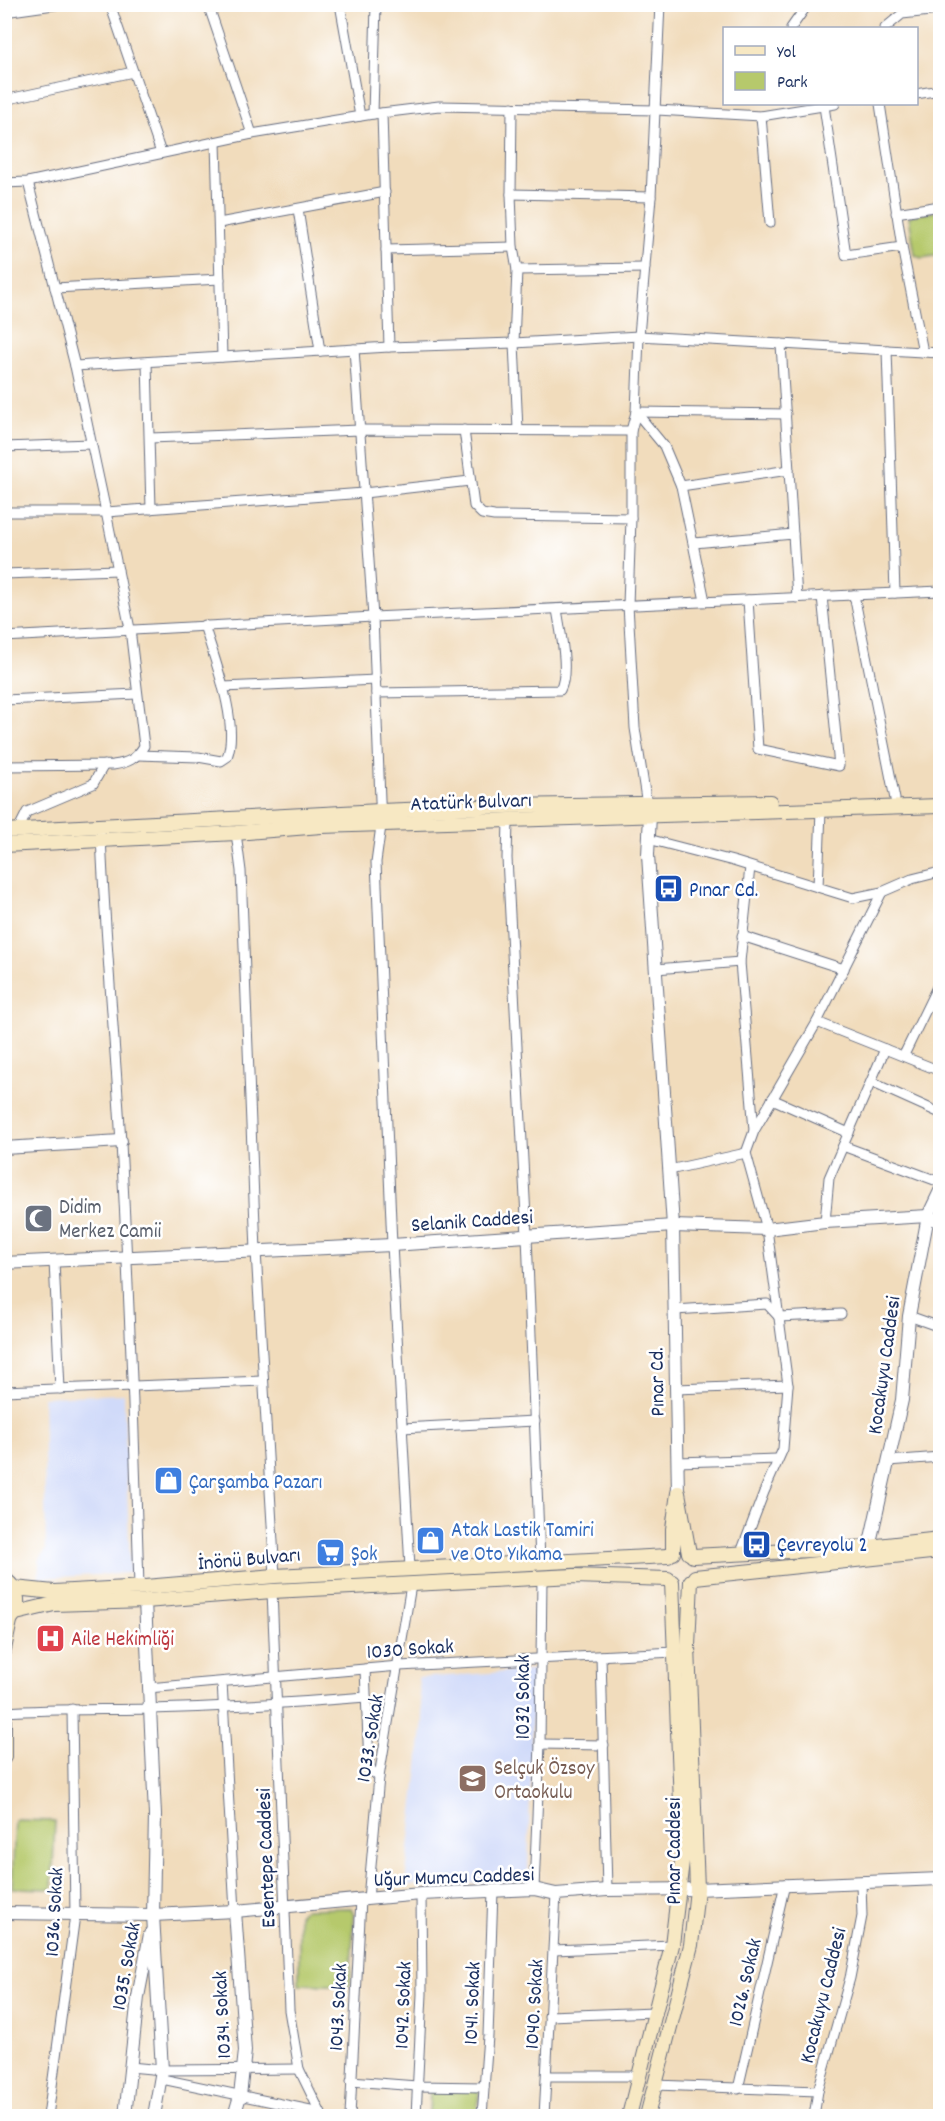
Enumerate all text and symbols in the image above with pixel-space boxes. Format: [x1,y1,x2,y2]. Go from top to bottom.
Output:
legend [723,27,918,105]
text: Yol [777,41,797,66]
text: Park [777,71,808,96]
street label: Atatürk Bulvarı [410,787,532,821]
bus stop icon: Pınar Cd. [652,873,684,905]
place label: Pınar Cd. [689,877,758,907]
place label: Didim Merkez Camii [59,1194,161,1248]
mosque icon: Didim Merkez Camii [22,1202,54,1234]
street label: Selanik Caddesi [410,1204,534,1242]
street label: Kocakuyu Caddesi [861,1294,911,1436]
street label: Pınar Cd. [643,1347,675,1417]
shop icon: Çarşamba Pazarı [152,1465,184,1497]
place label: Çarşamba Pazarı [189,1469,322,1499]
place label: Atak Lastik Tamiri ve Oto Yıkama [451,1517,594,1571]
shop icon: Atak Lastik Tamiri ve Oto Yıkama [414,1525,446,1557]
bus stop icon: Çevreyolu 2 [740,1528,772,1560]
place label: Çevreyolu 2 [777,1532,868,1562]
supermarket icon: Şok [314,1537,346,1569]
place label: Şok [351,1541,378,1571]
street label: İnönü Bulvarı [197,1542,302,1580]
hospital icon: Aile Hekimliği [34,1622,66,1654]
place label: Aile Hekimliği [71,1626,174,1656]
street label: 1030 Sokak [366,1633,455,1669]
street label: 1032 Sokak [510,1654,540,1740]
street label: 1033. Sokak [350,1692,394,1785]
place label: Selçuk Özsoy Ortaokulu [494,1755,595,1809]
school or university icon: Selçuk Özsoy Ortaokulu [457,1763,489,1795]
street label: Esentepe Caddesi [251,1787,285,1928]
street label: Pınar Caddesi [661,1797,691,1905]
street label: Uğur Mumcu Caddesi [373,1861,535,1897]
street label: 1036. Sokak [39,1867,73,1958]
street label: 1035. Sokak [105,1920,150,2013]
street label: Kocakuyu Caddesi [794,1924,856,2067]
street label: 1026. Sokak [722,1936,772,2030]
street label: 1040. Sokak [519,1958,553,2050]
street label: 1042. Sokak [388,1961,422,2050]
street label: 1041. Sokak [458,1961,490,2045]
street label: 1043. Sokak [323,1962,357,2052]
street label: 1034. Sokak [207,1970,241,2060]

